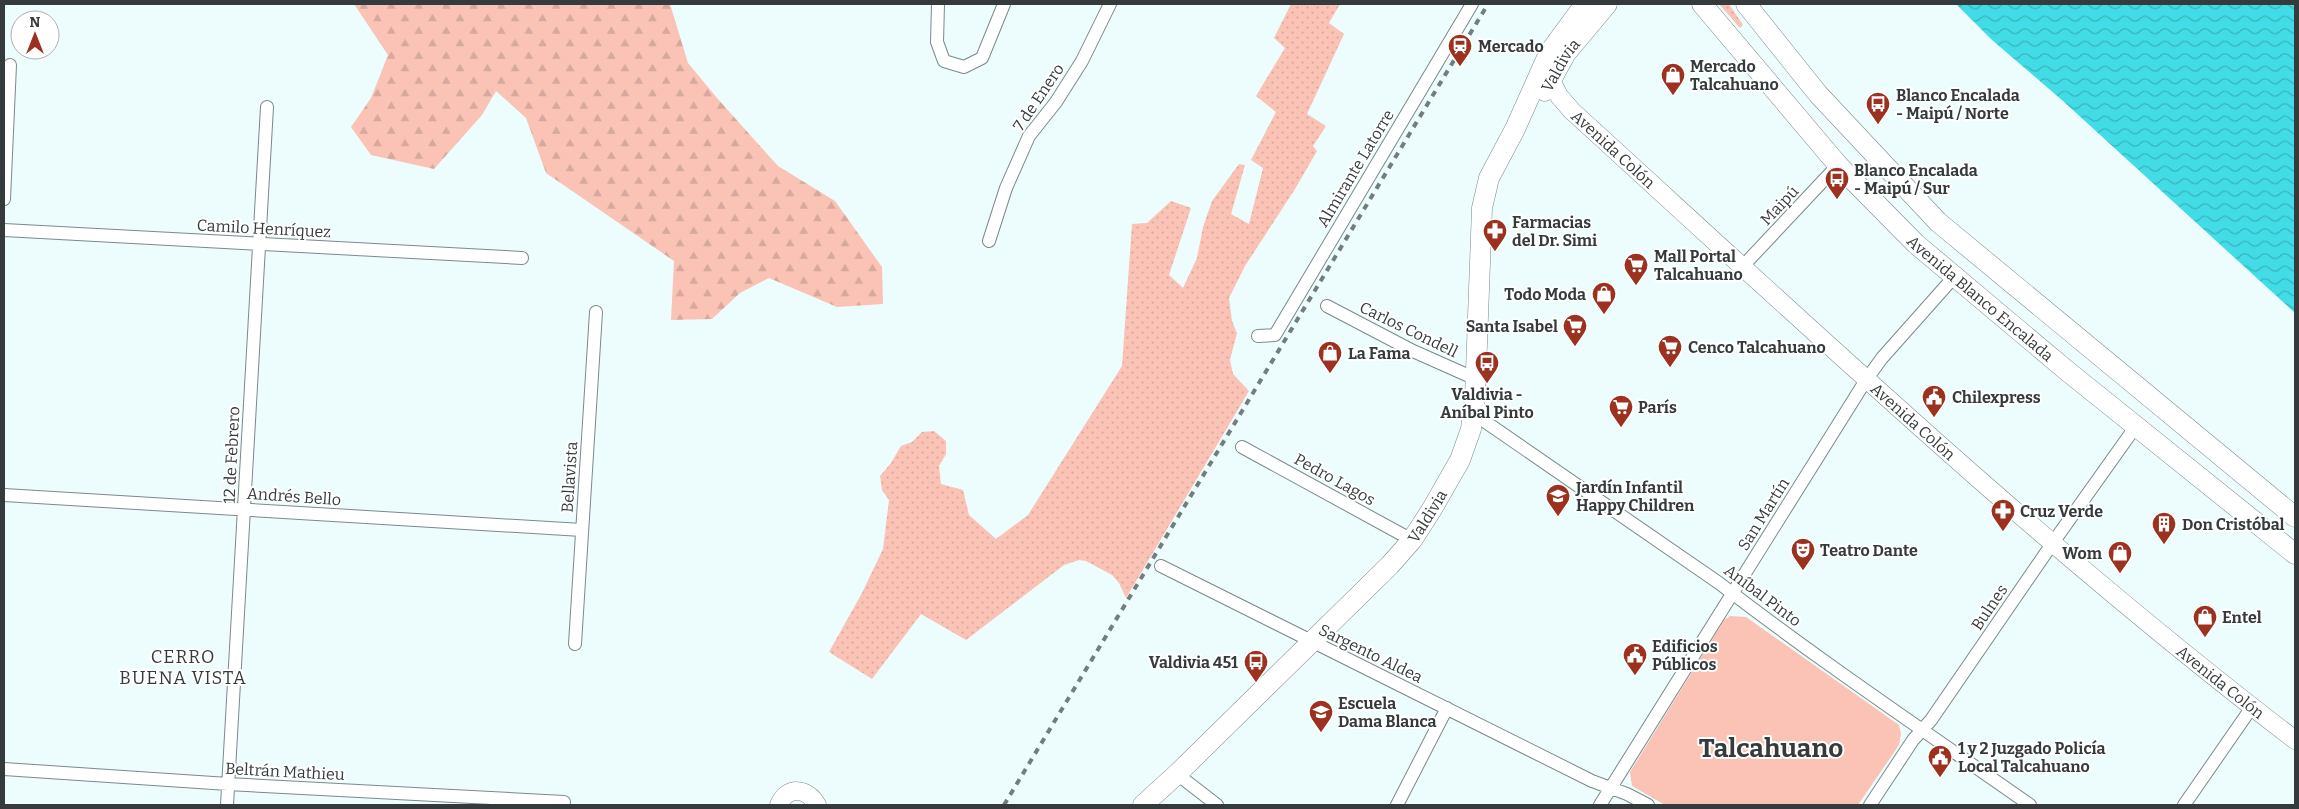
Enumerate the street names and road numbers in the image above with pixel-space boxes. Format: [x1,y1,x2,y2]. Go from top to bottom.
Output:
street label: Valdivia [1537,35,1584,95]
street label: 7 de Enero [1009,60,1068,135]
street label: Almirante Latorre [1313,106,1398,230]
street label: Avenida Colón [1567,106,1659,192]
street label: Maipú [1756,182,1802,229]
street label: Camilo Henríquez [196,215,332,242]
street label: Avenida Blanco Encalada [1903,232,2057,366]
street label: Carlos Condell [1357,297,1461,362]
street label: Avenida Colón [1867,379,1959,464]
street label: 12 de Febrero [219,406,244,504]
street label: Bellavista [558,441,581,513]
street label: Pedro Lagos [1291,449,1379,509]
street label: San Martín [1734,475,1793,554]
street label: Andrés Bello [246,484,342,509]
street label: Valdivia [1404,486,1451,546]
street label: Aníbal Pinto [1721,560,1805,630]
street label: Bulnes [1967,581,2012,634]
street label: Sargento Aldea [1316,620,1426,687]
street label: Avenida Colón [2173,642,2268,723]
street label: Beltrán Mathieu [225,759,345,784]

